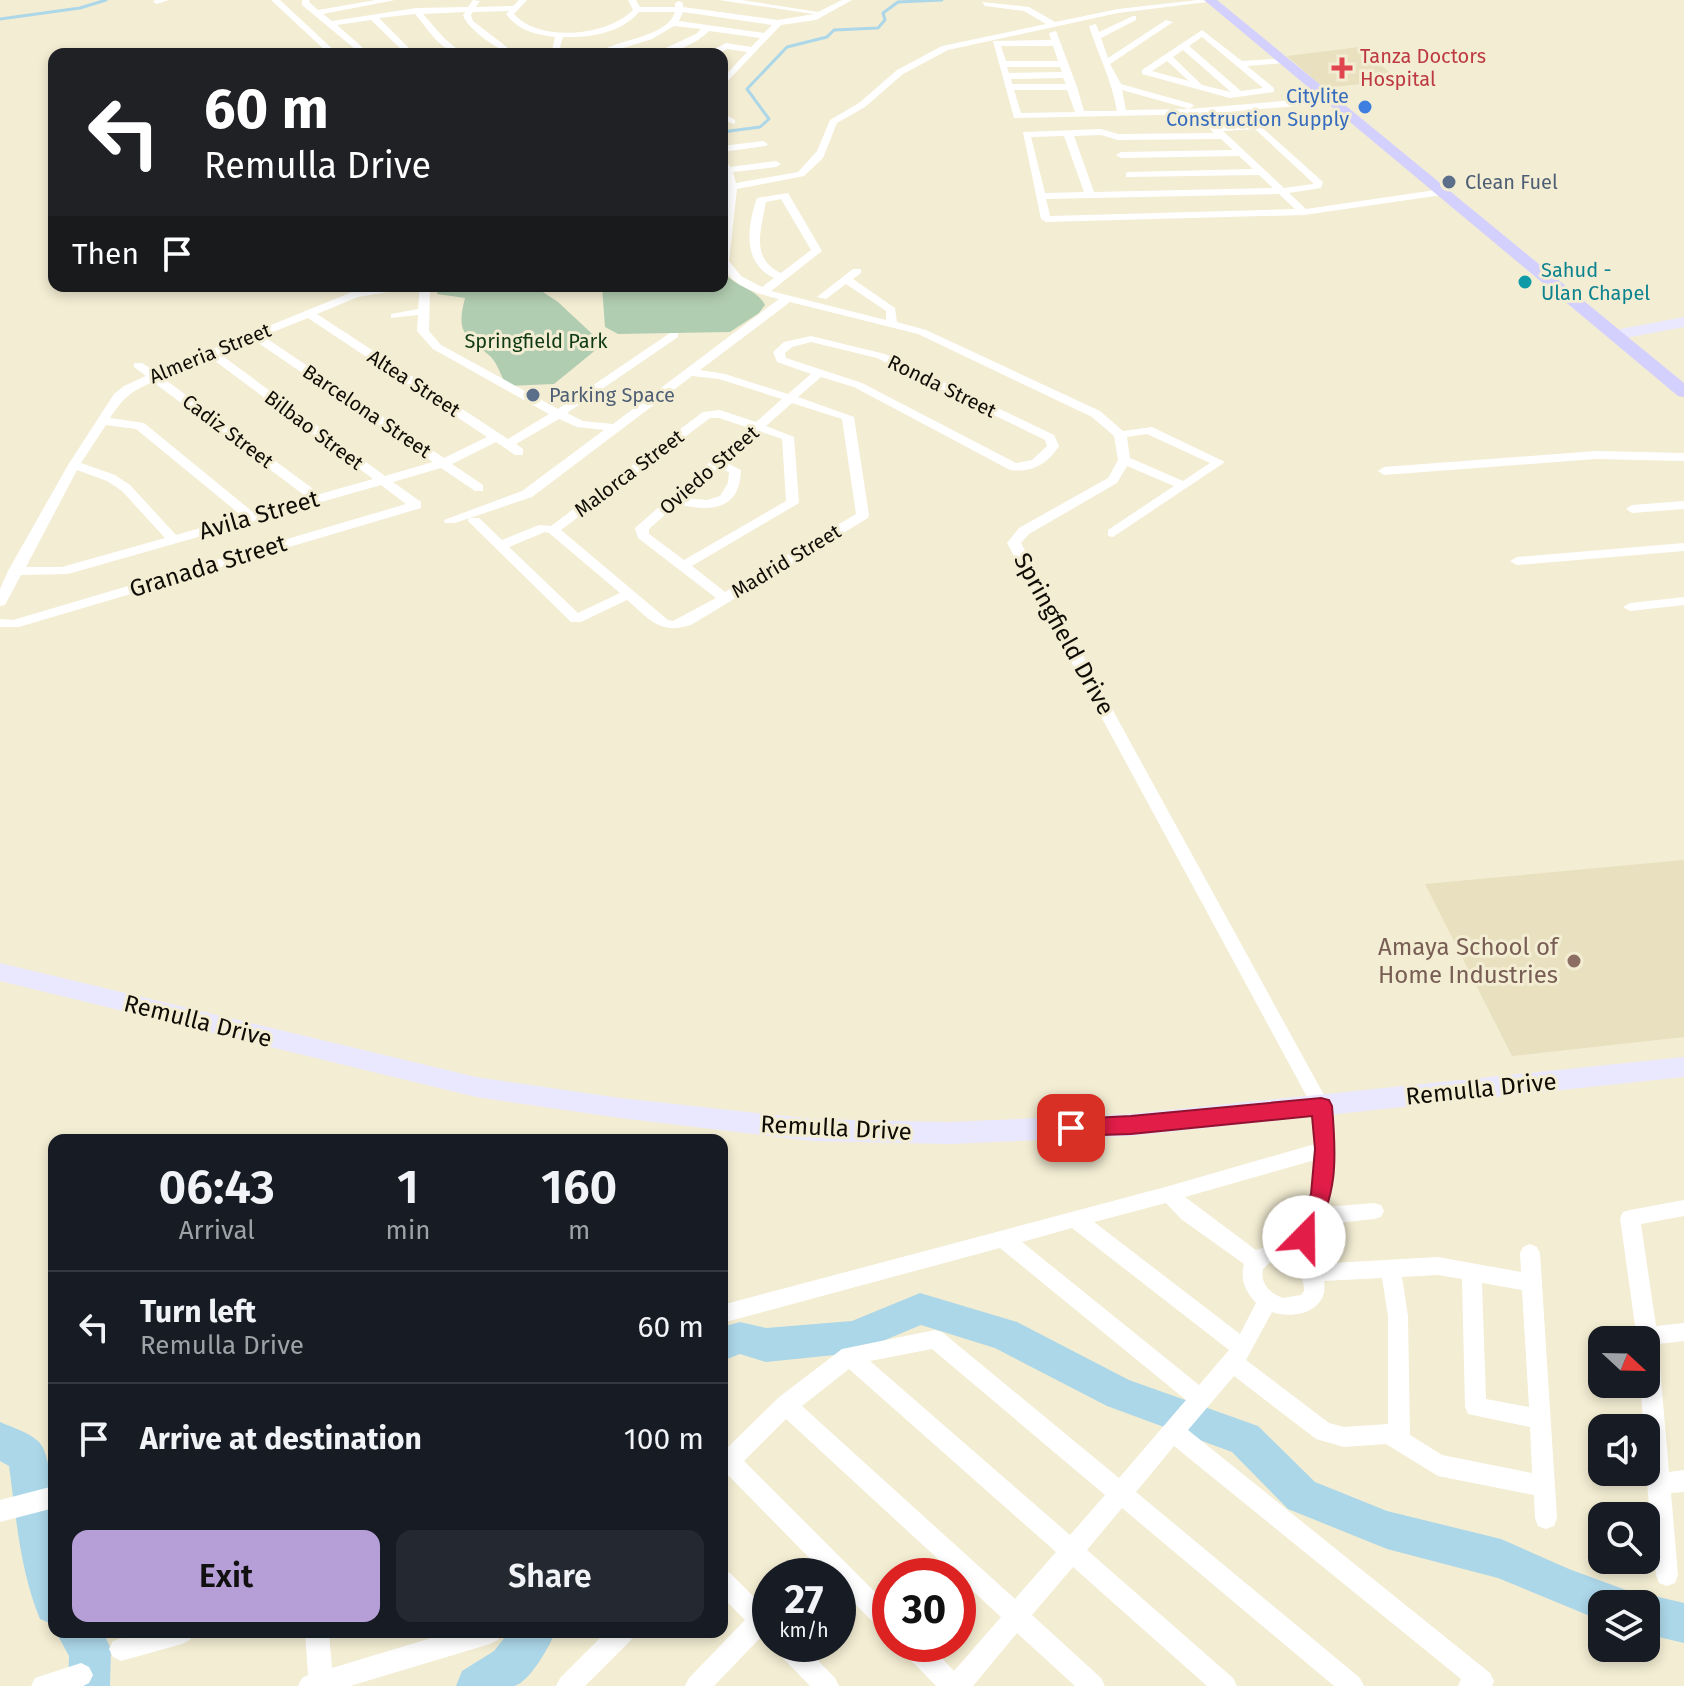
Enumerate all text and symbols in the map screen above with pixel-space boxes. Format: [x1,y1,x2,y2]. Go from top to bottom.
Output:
place label: Tanza Doctors Hospital [1360,44,1486,91]
marker: Tanza Doctors Hospital [1331,57,1353,79]
text: 60 m [204,76,329,143]
icon: left [72,80,176,184]
place label: Citylite Construction Supply [1166,84,1349,131]
marker: Citylite Construction Supply [1356,98,1374,116]
text: Remulla Drive [204,144,431,188]
place label: Clean Fuel [1465,170,1558,194]
marker: Clean Fuel [1440,173,1458,191]
icon: arrive [155,232,199,276]
text: Then [72,236,139,272]
place label: Sahud - Ulan Chapel [1541,258,1650,305]
marker: Sahud - Ulan Chapel [1516,273,1534,291]
street label: Almeria Street [146,317,275,388]
park label: Springfield Park [464,329,608,353]
street label: Altea Street [363,344,465,422]
street label: Ronda Street [884,349,1001,423]
street label: Barcelona Street [298,359,436,463]
place label: Parking Space [549,383,675,407]
street label: Bilbao Street [260,385,369,475]
marker: Parking Space [524,386,542,404]
street label: Cadiz Street [178,389,279,473]
street label: Oviedo Street [655,420,764,520]
street label: Malorca Street [570,424,689,522]
street label: Avila Street [196,484,323,546]
street label: Madrid Street [727,519,846,603]
street label: Granada Street [126,529,290,603]
street label: Springfield Drive [1008,548,1120,720]
place label: Amaya School of Home Industries [1378,933,1560,989]
marker: Amaya School of Home Industries [1565,952,1583,970]
street label: Remulla Drive [121,989,275,1053]
street label: Remulla Drive [1404,1067,1558,1111]
pin [1037,1094,1105,1162]
icon: arrive [1049,1106,1093,1150]
street label: Remulla Drive [760,1110,912,1146]
text: 06:43 [159,1158,275,1216]
text: 1 [397,1158,419,1216]
text: 160 [541,1158,617,1216]
position arrow [1262,1195,1346,1279]
text: Arrival [179,1215,255,1246]
text: min [386,1215,430,1246]
text: m [568,1215,590,1246]
text: Turn left [140,1294,256,1330]
icon: left [72,1305,116,1349]
text: 60 m [638,1309,704,1345]
north arrow [1588,1326,1660,1398]
map controls [1588,1326,1660,1662]
text: Remulla Drive [140,1330,304,1361]
button: sound [1588,1414,1660,1486]
icon: arrive [72,1417,116,1461]
text: Arrive at destination [140,1421,422,1457]
text: 100 m [624,1421,704,1457]
button: search [1588,1502,1660,1574]
button: Exit [72,1530,380,1622]
button: Share [396,1530,704,1622]
speed limit sign: 30 [872,1558,976,1662]
text: 27 [785,1576,824,1624]
button: layers [1588,1590,1660,1662]
text: km/h [779,1618,829,1642]

